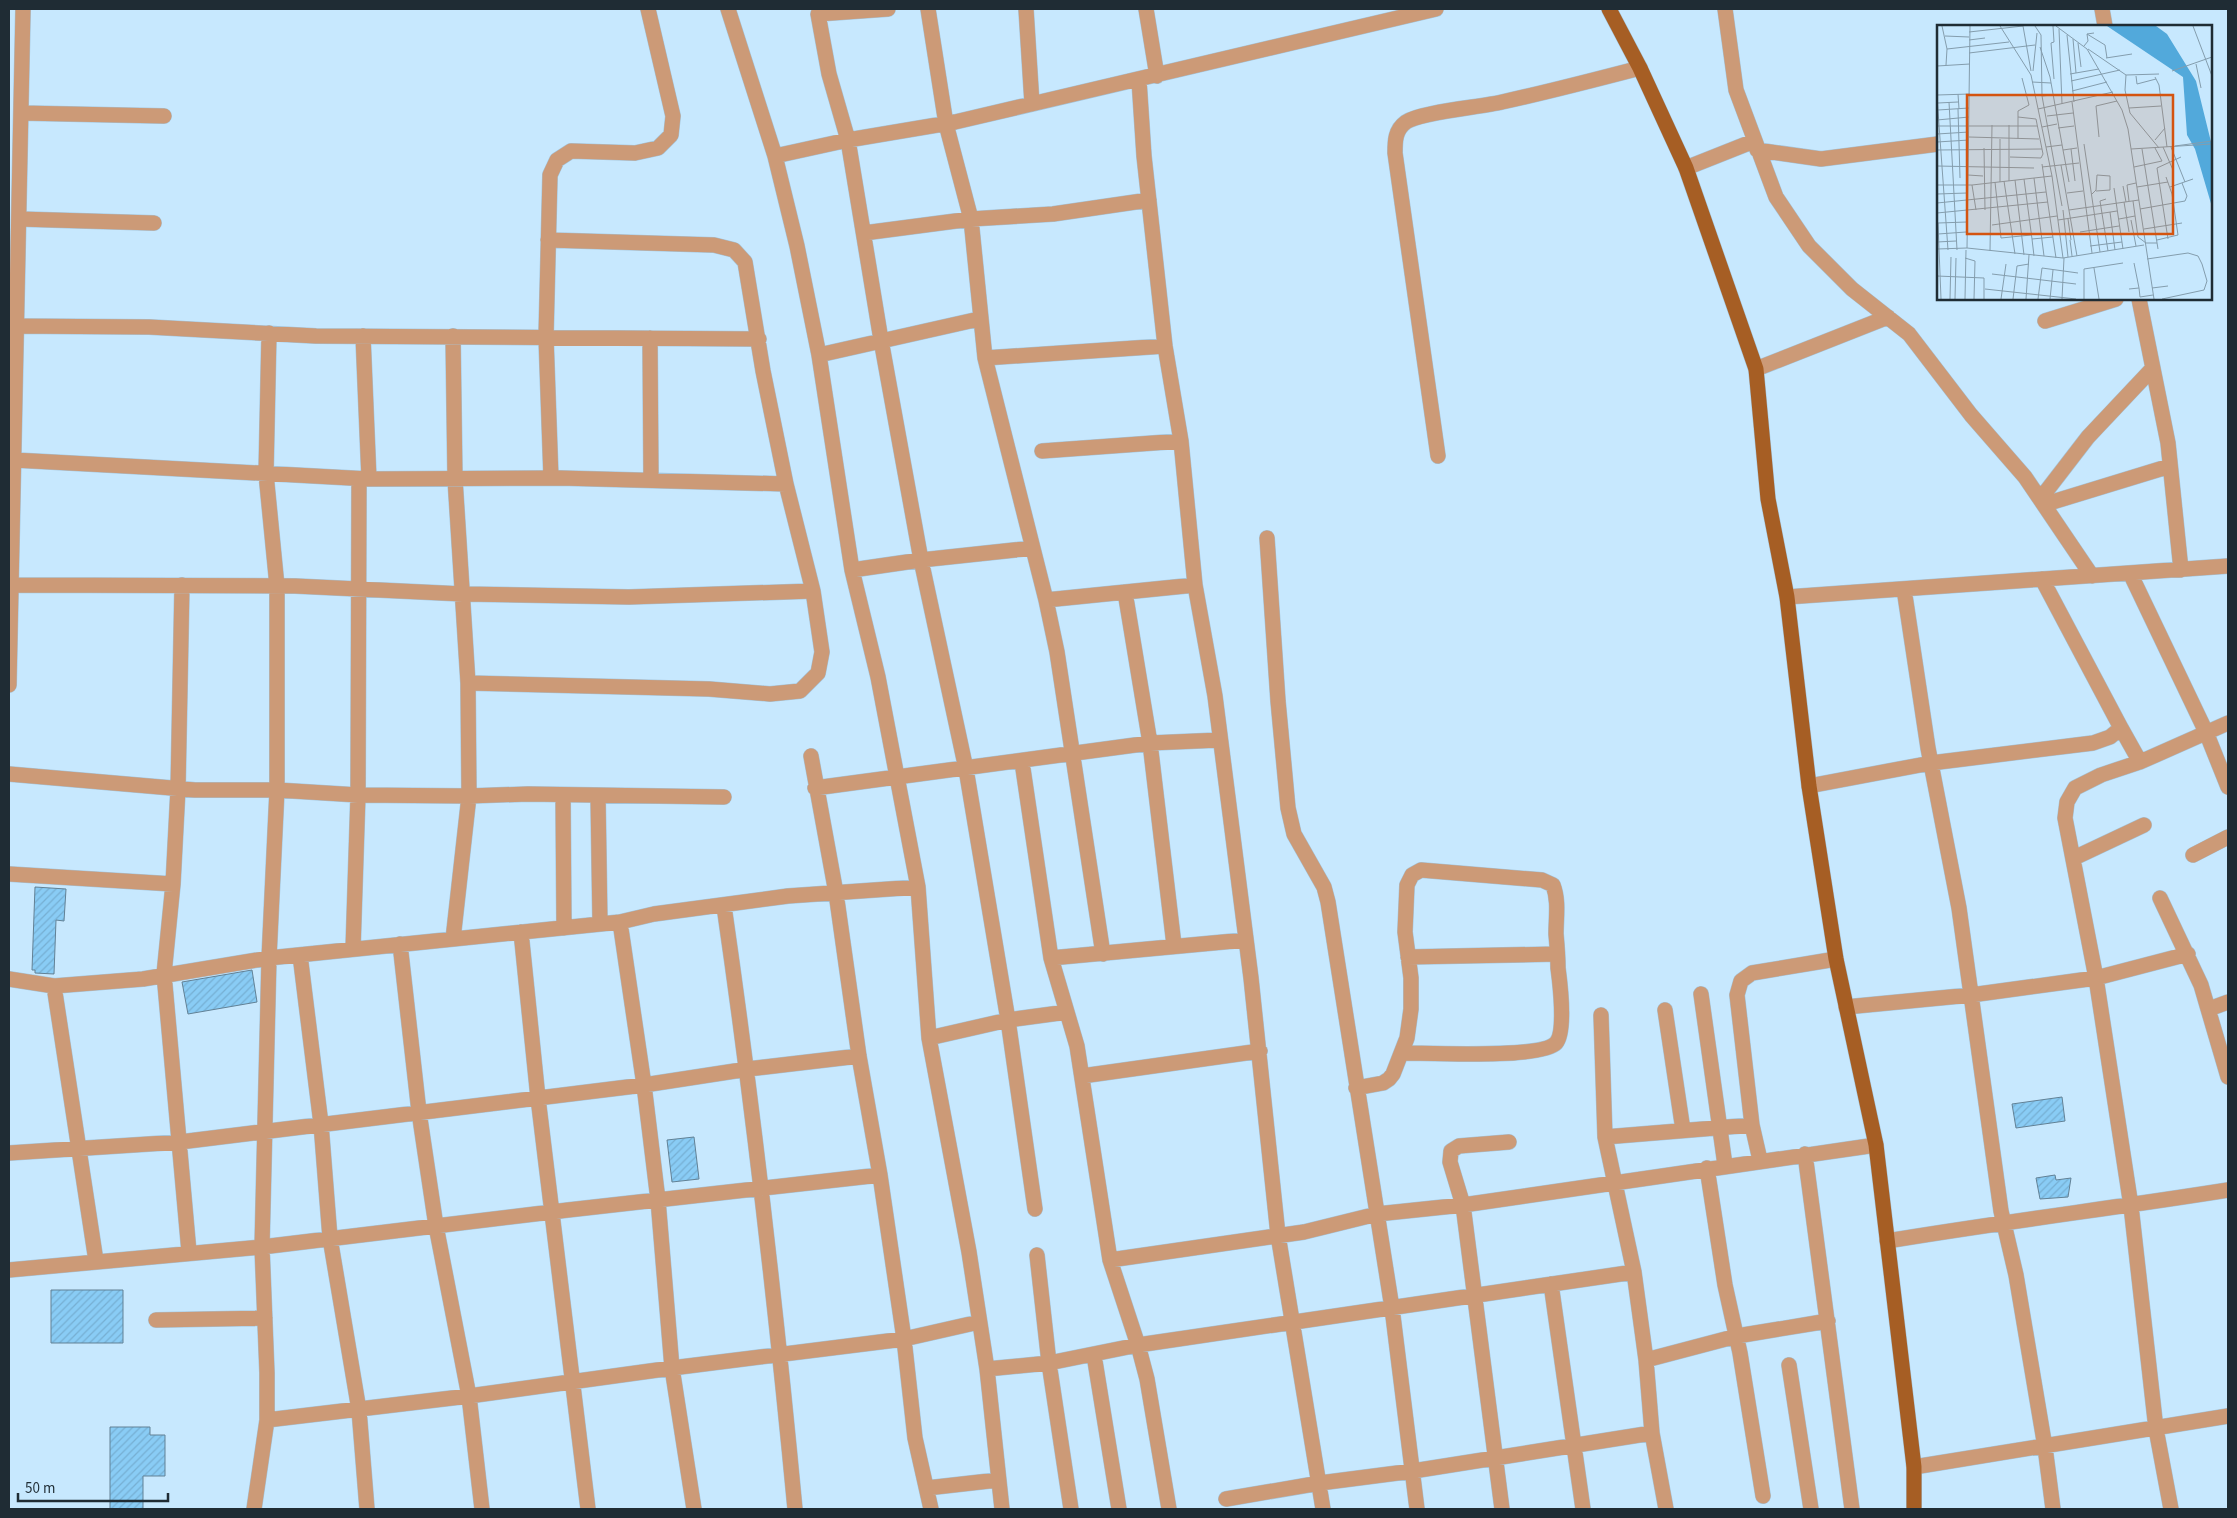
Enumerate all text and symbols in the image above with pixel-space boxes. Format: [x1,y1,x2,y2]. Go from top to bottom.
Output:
inset map [1937,25,2212,300]
scale bar [18,1470,168,1502]
text: 50 m [25,1478,55,1499]

